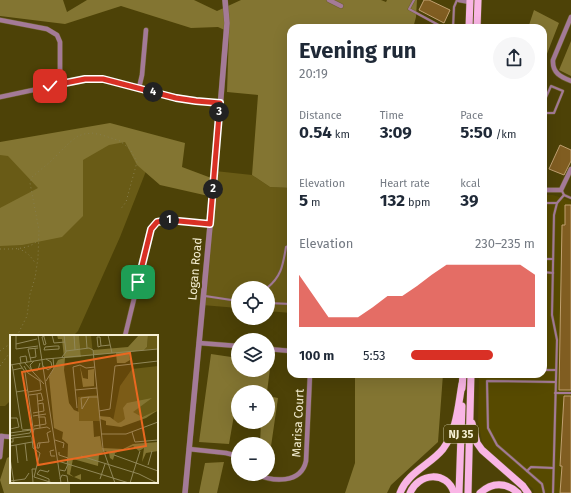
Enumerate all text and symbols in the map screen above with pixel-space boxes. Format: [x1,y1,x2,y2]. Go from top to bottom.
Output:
text: Evening run [299,37,416,64]
button: share [493,37,535,79]
text: 20:19 [299,66,328,81]
pin [33,69,67,103]
icon: check [39,75,61,97]
pin: 4 [143,82,163,102]
text: 4 [150,85,156,98]
pin: 3 [209,102,229,122]
text: 3 [216,105,222,118]
text: Distance [299,109,342,122]
text: Time [380,109,404,122]
text: Pace [460,109,483,122]
text: 0.54 [299,122,332,143]
text: 3:09 [380,122,412,143]
text: 5:50 [460,122,493,143]
text: km [332,128,350,141]
text: /km [493,128,516,141]
text: Elevation [299,177,345,190]
text: Heart rate [380,177,430,190]
text: kcal [460,177,480,190]
pin: 2 [203,179,223,199]
text: 2 [210,182,216,195]
text: 5 [299,190,308,211]
text: 132 [380,190,405,211]
text: 39 [460,190,479,211]
text: m [308,196,320,209]
text: bpm [405,196,430,209]
pin: 1 [159,210,179,230]
text: 1 [166,213,172,226]
text: Elevation [299,236,353,251]
text: 230–235 m [475,236,535,251]
street label: Logan Road [185,237,205,301]
pin [121,265,155,299]
icon: arrive [127,271,149,293]
map controls [231,281,275,481]
button: locate [231,281,275,325]
button: layers [231,333,275,377]
inset map [10,335,158,483]
text: 100 m [299,348,334,363]
text: 5:53 [363,348,386,363]
button: + [231,385,275,429]
street label: Marisa Court [289,388,307,458]
road number: NJ 35 [444,425,478,443]
button: − [231,437,275,481]

